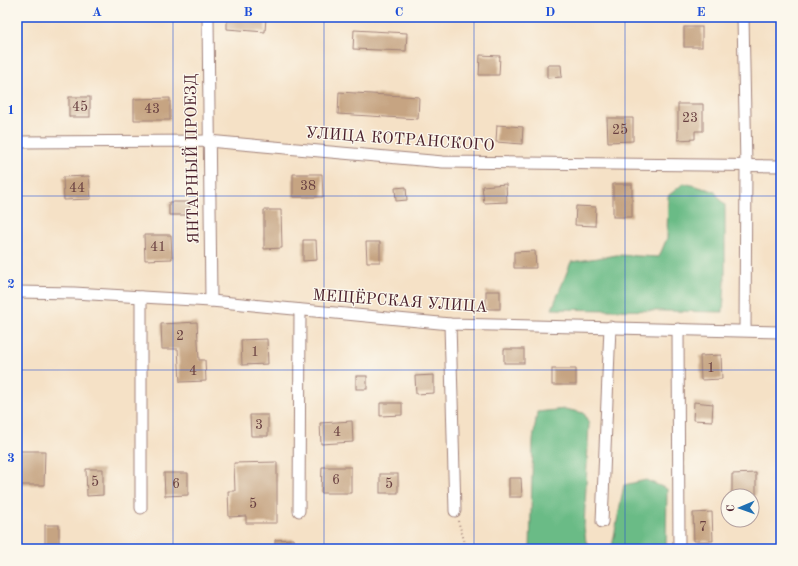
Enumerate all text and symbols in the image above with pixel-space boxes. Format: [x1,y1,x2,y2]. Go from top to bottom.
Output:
text: A [92,6,102,19]
text: B [243,6,253,19]
text: C [395,6,403,19]
text: D [545,6,555,19]
text: E [697,6,706,19]
street label: ЯНТАРНЫЙ ПРОЕЗД [180,74,202,244]
house number: 45 [72,100,88,114]
house number: 43 [144,102,160,116]
text: 1 [7,104,15,117]
house number: 23 [682,111,698,125]
house number: 25 [612,123,628,137]
street label: УЛИЦА КОТРАНСКОГО [305,125,495,155]
house number: 38 [300,179,316,193]
house number: 44 [69,181,85,195]
house number: 41 [150,240,166,254]
text: 2 [7,278,15,291]
street label: МЕЩЁРСКАЯ УЛИЦА [312,284,488,316]
house number: 2 [176,329,184,343]
house number: 1 [251,345,259,359]
house number: 1 [707,361,715,375]
house number: 4 [189,364,197,378]
house number: 3 [255,418,263,432]
house number: 4 [333,425,341,439]
text: 3 [7,452,15,465]
house number: 6 [332,473,340,487]
house number: 5 [91,475,99,489]
house number: 6 [172,477,180,491]
house number: 5 [385,477,393,491]
north arrow [720,488,760,528]
house number: 5 [249,497,257,511]
text: С [726,504,737,512]
house number: 7 [699,520,707,534]

